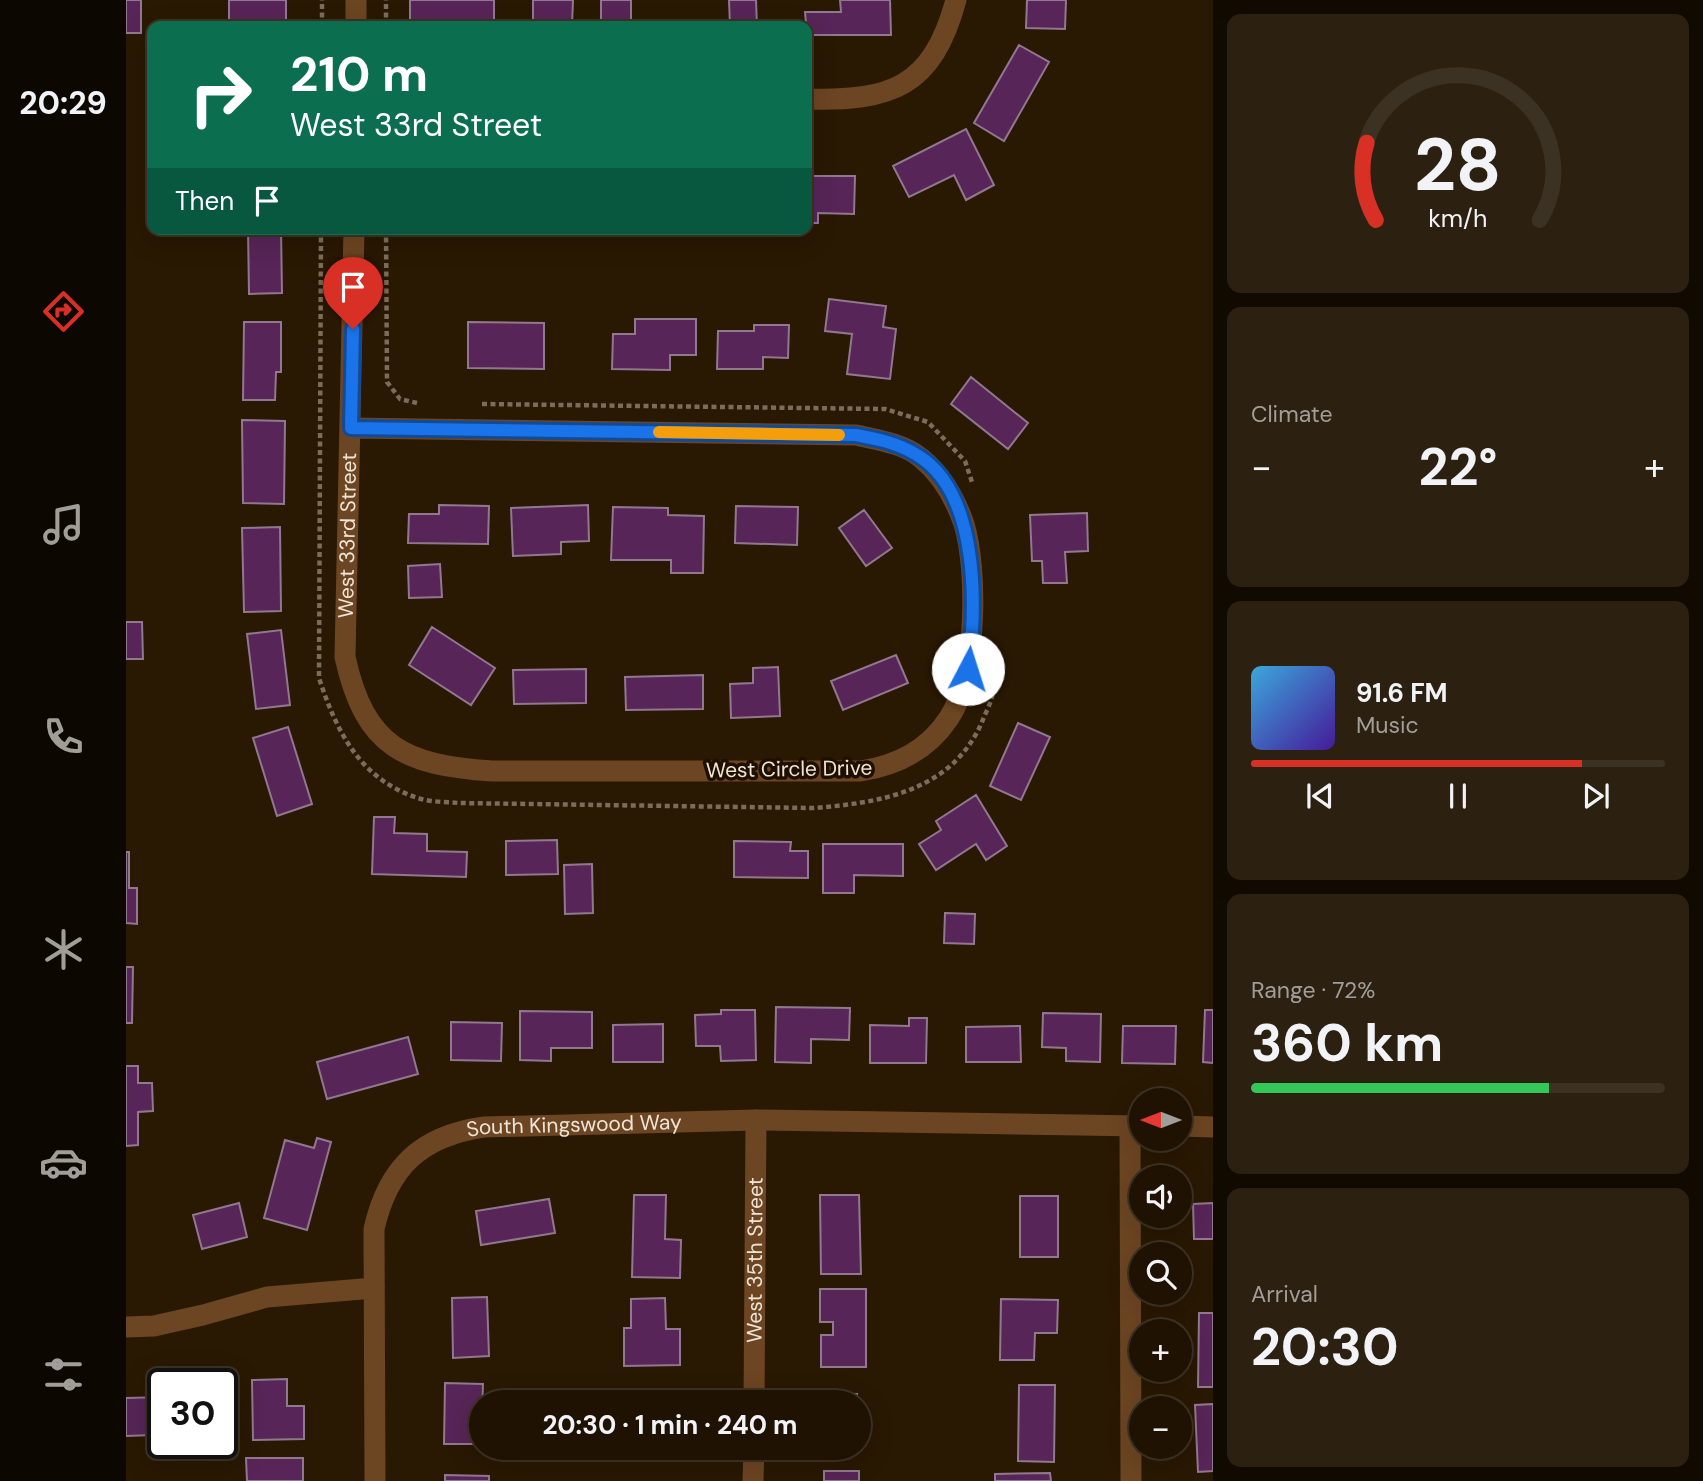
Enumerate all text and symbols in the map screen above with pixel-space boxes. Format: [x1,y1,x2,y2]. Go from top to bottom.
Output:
text: 210 m [290,42,428,106]
icon: right [175,49,266,140]
text: 20:29 [19,82,107,124]
text: West 33rd Street [290,104,542,146]
text: 28 [1414,118,1502,213]
icon: arrive [248,182,286,220]
text: Then [175,184,234,218]
text: km/h [1428,202,1488,235]
pin [323,257,383,329]
icon: arrive [334,268,372,306]
icon: directions [39,287,88,336]
text: Climate [1251,399,1333,429]
text: 22° [1419,433,1497,501]
text: − [1251,442,1272,492]
text: + [1644,442,1665,492]
street label: West 33rd Street [332,452,363,619]
icon: music [39,500,88,549]
position arrow [931,632,1005,706]
text: 91.6 FM [1356,676,1448,710]
text: Music [1356,710,1419,740]
icon: phone [39,712,88,761]
street label: West Circle Drive [706,754,873,784]
icon: previous [1301,777,1339,815]
icon: pause [1439,777,1477,815]
icon: next [1577,777,1615,815]
icon: climate [39,925,88,974]
text: Range · 72% [1251,975,1375,1005]
text: 360 km [1251,1009,1443,1077]
north arrow [1129,1088,1192,1152]
map controls [1129,1088,1192,1459]
street label: South Kingswood Way [464,1108,682,1144]
icon: car [39,1138,88,1187]
button: sound [1129,1165,1192,1228]
street label: West 35th Street [740,1177,770,1343]
button: search [1129,1242,1192,1305]
text: Arrival [1251,1279,1318,1309]
text: 20:30 [1251,1313,1399,1381]
button: + [1129,1319,1192,1382]
icon: filters [39,1350,88,1399]
speed limit sign: 30 [147,1368,238,1459]
button: − [1129,1396,1192,1459]
text: 20:30 · 1 min · 240 m [542,1408,798,1442]

